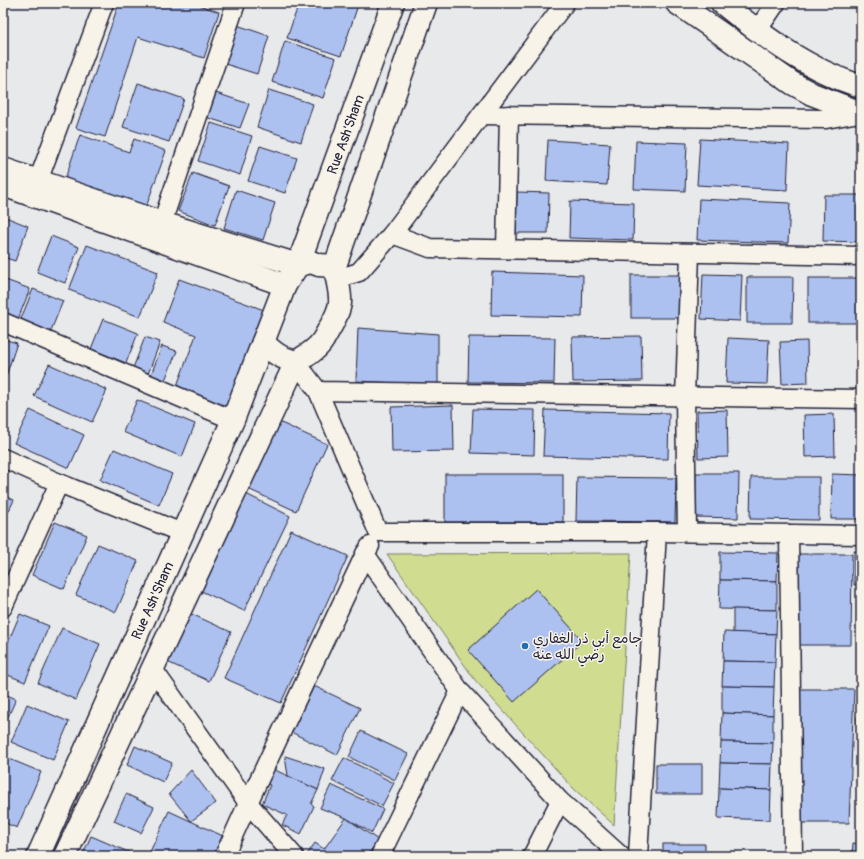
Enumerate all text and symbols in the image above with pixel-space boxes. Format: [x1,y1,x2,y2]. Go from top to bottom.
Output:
street label: Rue Ash'Sham [324,92,368,177]
street label: Rue Ash'Sham [128,559,178,642]
place label: جامع أبي ذر الغفاري رضي الله عنه [533,630,642,667]
marker: جامع أبي ذر الغفاري رضي الله عنه [520,641,530,651]

